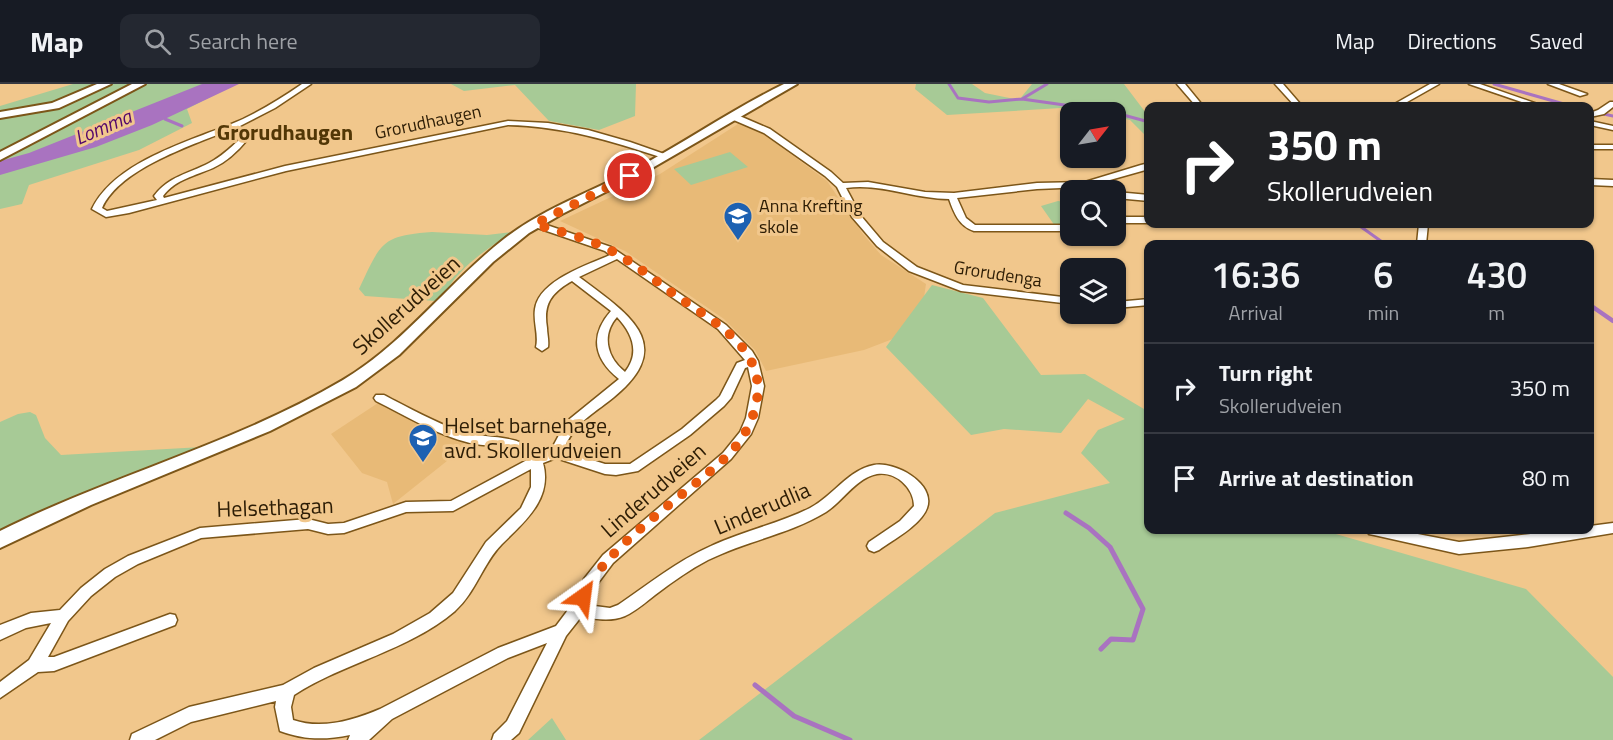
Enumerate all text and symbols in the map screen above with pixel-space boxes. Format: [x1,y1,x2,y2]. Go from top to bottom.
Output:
search box [120,14,540,68]
text: Map [30,20,84,63]
text: Search here [189,24,298,58]
icon: search [141,25,174,58]
text: Map [1335,25,1375,57]
text: Directions [1408,25,1497,57]
text: Saved [1530,25,1583,57]
street label: Grorudhaugen [372,97,484,146]
water label: Lomma [69,100,137,152]
north arrow [1060,102,1126,168]
map controls [1060,102,1126,324]
text: 350 m [1267,112,1382,176]
district label: Grorudhaugen [217,115,353,149]
icon: right [1168,126,1246,204]
pin [604,150,655,201]
icon: arrive [613,159,646,192]
text: Skollerudveien [1267,170,1433,211]
button: search [1060,180,1126,246]
place label: Anna Krefting skole [759,192,863,240]
school or university icon: Anna Krefting skole [722,200,754,242]
street label: Skollerudveien [344,247,468,363]
text: 16:36 [1211,247,1300,302]
text: 6 [1373,247,1393,302]
text: 430 [1466,247,1527,302]
street label: Grorudenga [952,253,1044,294]
button: layers [1060,258,1126,324]
text: Arrival [1229,297,1283,328]
text: min [1367,297,1399,328]
text: m [1488,297,1505,328]
text: Turn right [1219,356,1313,390]
text: 350 m [1510,371,1570,405]
icon: right [1168,372,1201,405]
text: Skollerudveien [1219,390,1342,421]
place label: Helset barnehage, avd. Skollerudveien [444,408,622,467]
school or university icon: Helset barnehage, avd. Skollerudveien [407,422,439,464]
street label: Linderudveien [593,434,713,546]
text: Arrive at destination [1219,461,1414,495]
text: 80 m [1522,461,1570,495]
icon: arrive [1168,462,1201,495]
street label: Linderudlia [709,472,815,544]
street label: Helsethagan [216,488,334,526]
position arrow [551,565,615,629]

